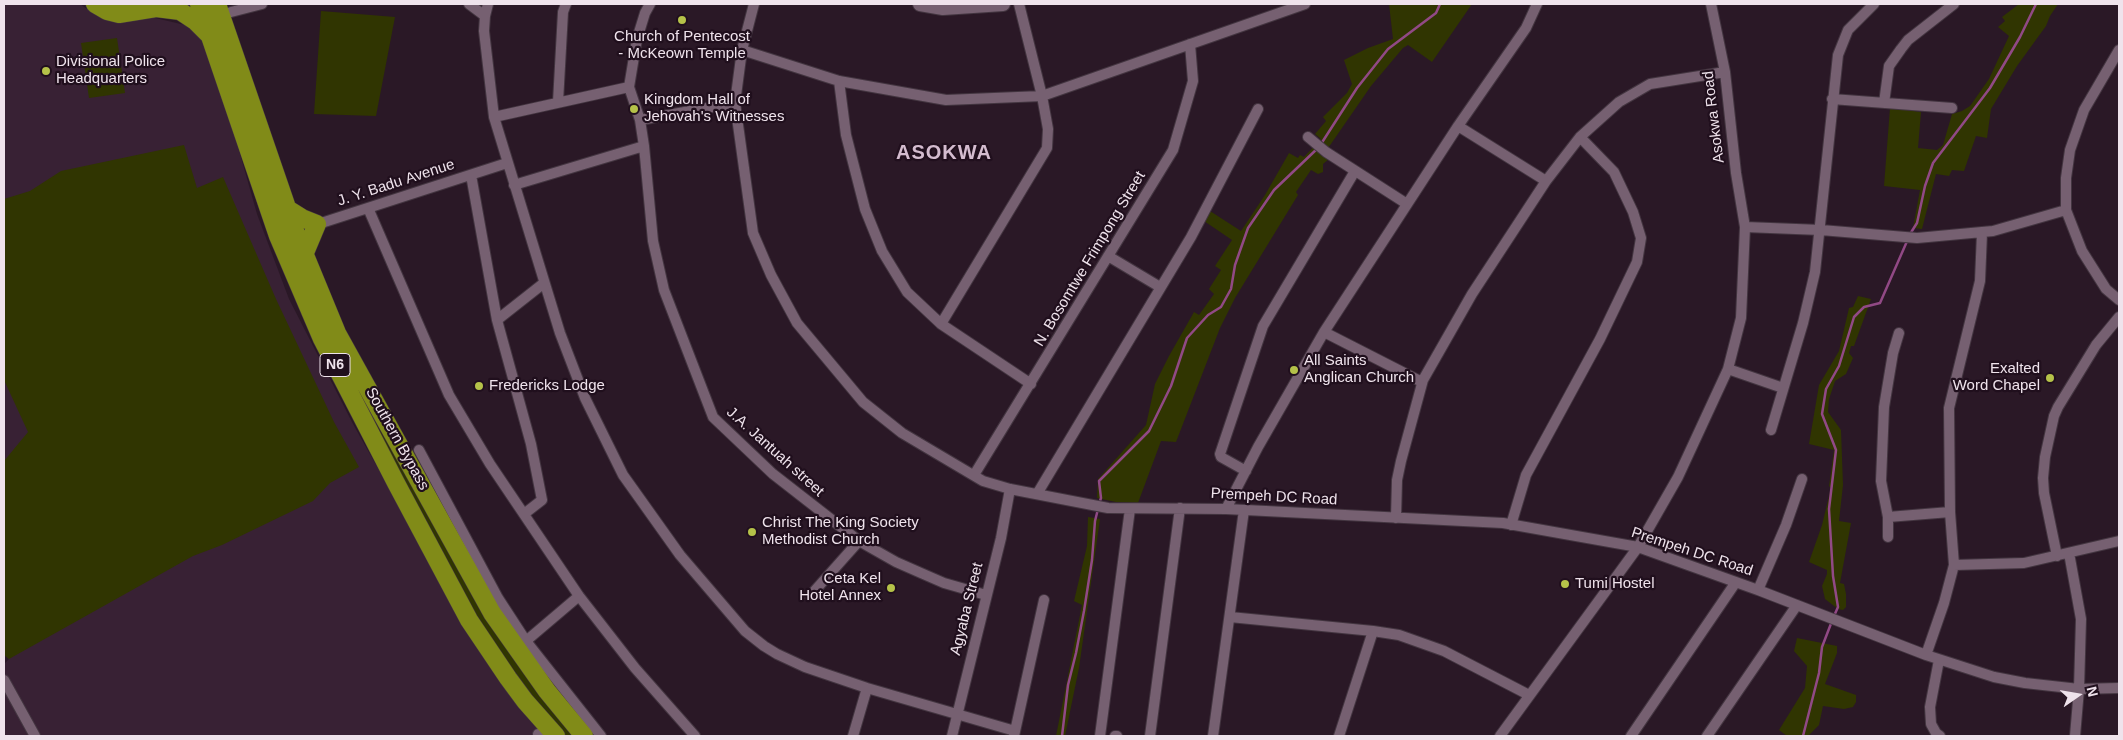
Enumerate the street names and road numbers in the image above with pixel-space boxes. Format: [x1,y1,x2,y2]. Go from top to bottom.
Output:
street label: Asokwa Road [1699,70,1729,164]
street label: J. Y. Badu Avenue [335,156,457,210]
street label: N. Bosomtwe Frimpong Street [1031,168,1149,350]
road number: N6 [320,354,350,376]
street label: Southern Bypass [361,385,433,493]
street label: J.A. Jantuah street [723,403,827,501]
street label: Prempeh DC Road [1210,485,1338,509]
street label: Prempeh DC Road [1629,524,1755,580]
street label: Agyaba Street [947,561,987,657]

